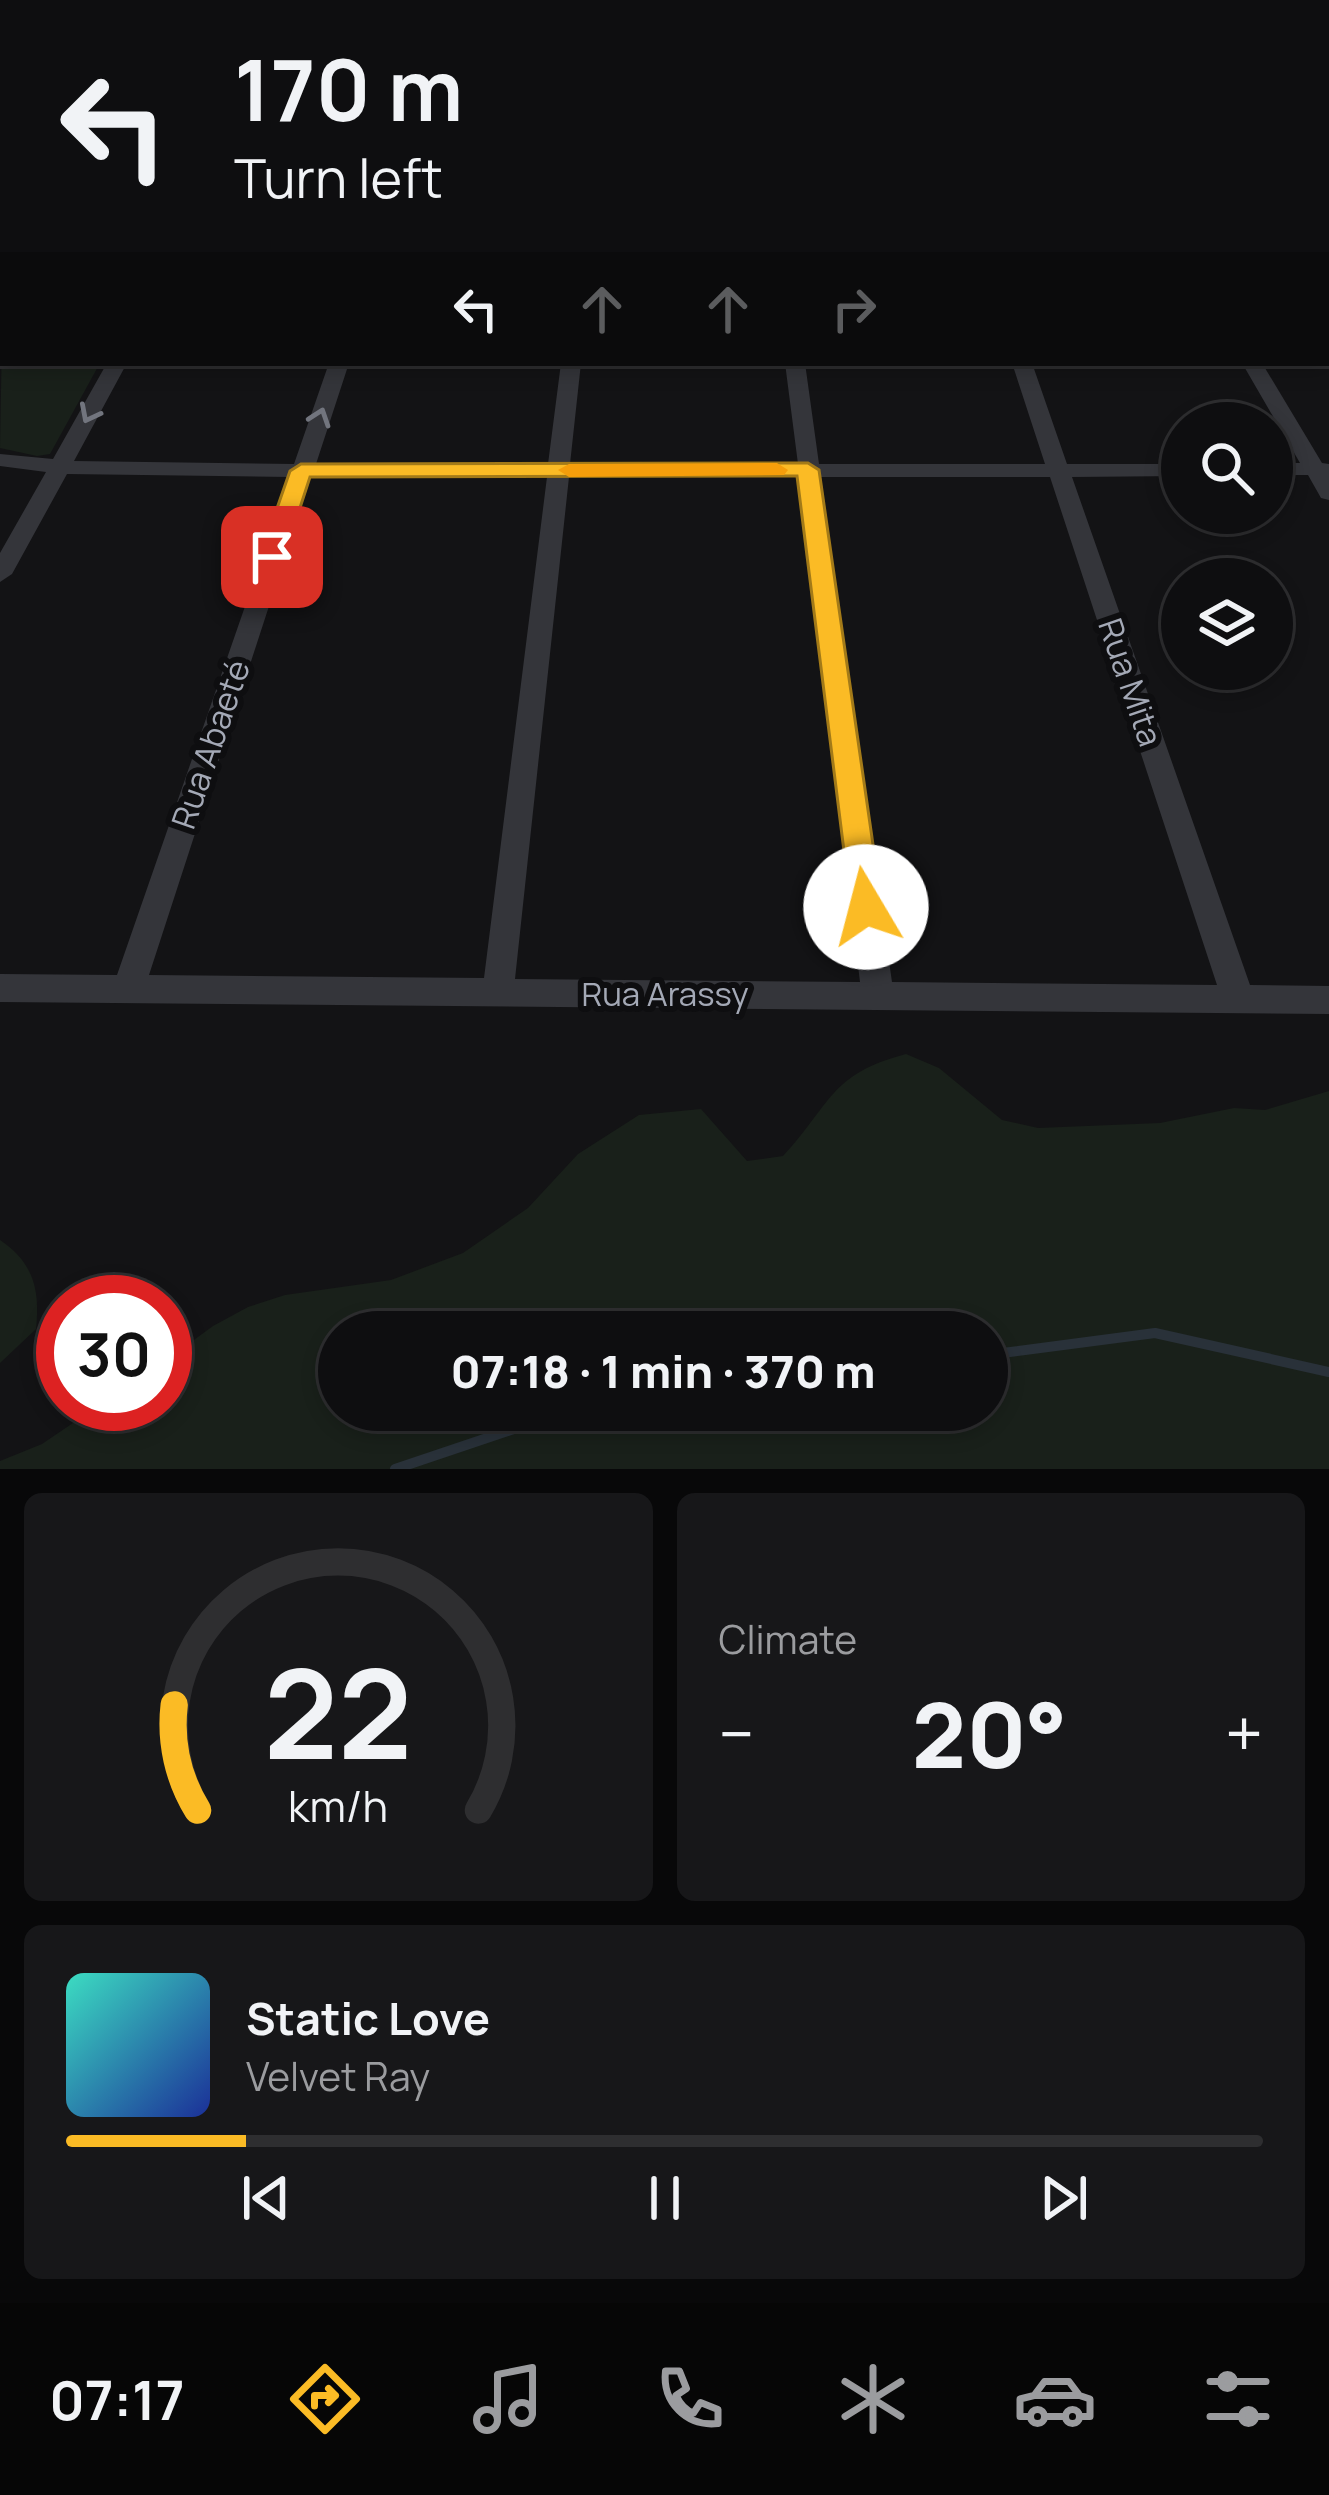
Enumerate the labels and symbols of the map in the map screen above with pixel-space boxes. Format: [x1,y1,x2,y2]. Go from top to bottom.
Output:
one-way arrow [80,402,103,424]
one-way arrow [306,408,330,429]
pin [221,506,323,608]
street label: Rua Mita [1088,612,1174,752]
street label: Rua Abaeté [160,654,260,834]
position arrow [803,844,929,970]
street label: Rua Arassy [581,971,749,1016]
speed limit sign: 30 [36,1275,192,1431]

